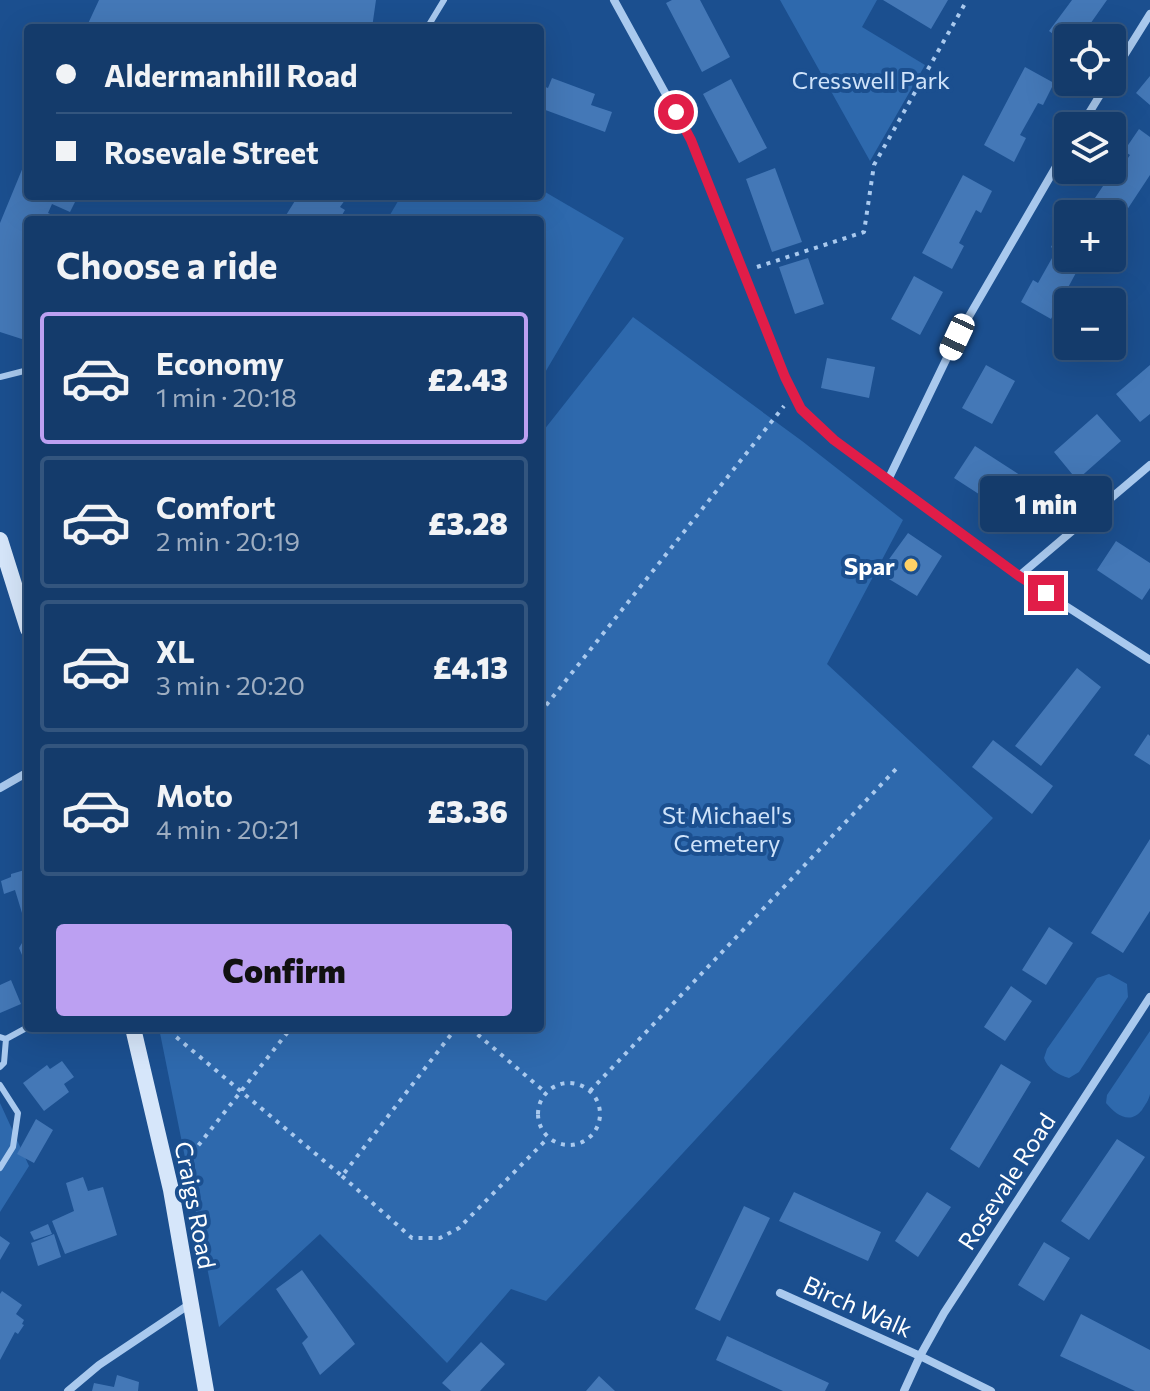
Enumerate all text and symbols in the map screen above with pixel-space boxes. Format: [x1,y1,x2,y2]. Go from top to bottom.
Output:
map controls [1054,24,1126,360]
button: locate [1054,24,1126,96]
text: Aldermanhill Road [104,56,358,93]
park label: Cresswell Park [792,65,950,94]
route start [658,94,694,130]
button: layers [1054,112,1126,184]
text: Rosevale Street [104,133,319,170]
button: + [1054,200,1126,272]
text: Choose a ride [56,242,277,286]
button: − [1054,288,1126,360]
car [936,310,978,364]
icon: car [60,342,132,414]
text: Economy [156,344,284,381]
text: £2.43 [428,360,508,397]
text: 1 min · 20:18 [156,381,297,412]
callout: 1 min [980,477,1112,533]
icon: car [60,486,132,558]
text: Comfort [156,488,275,525]
text: 1 min [1015,488,1077,519]
text: £3.28 [428,504,508,541]
text: 2 min · 20:19 [156,525,300,556]
place label: Spar [844,551,895,580]
marker: Spar [902,556,920,574]
route end [1028,575,1064,611]
icon: car [60,630,132,702]
text: XL [156,632,195,669]
text: £4.13 [433,648,508,685]
text: 3 min · 20:20 [156,669,305,700]
icon: car [60,774,132,846]
text: Moto [156,776,233,813]
text: £3.36 [427,792,508,829]
park label: St Michael's Cemetery [662,800,792,857]
text: 4 min · 20:21 [156,813,300,844]
button: Confirm [56,924,512,1016]
street label: Rosevale Road [951,1107,1061,1255]
street label: Craigs Road [169,1139,223,1271]
street label: Birch Walk [799,1269,917,1343]

